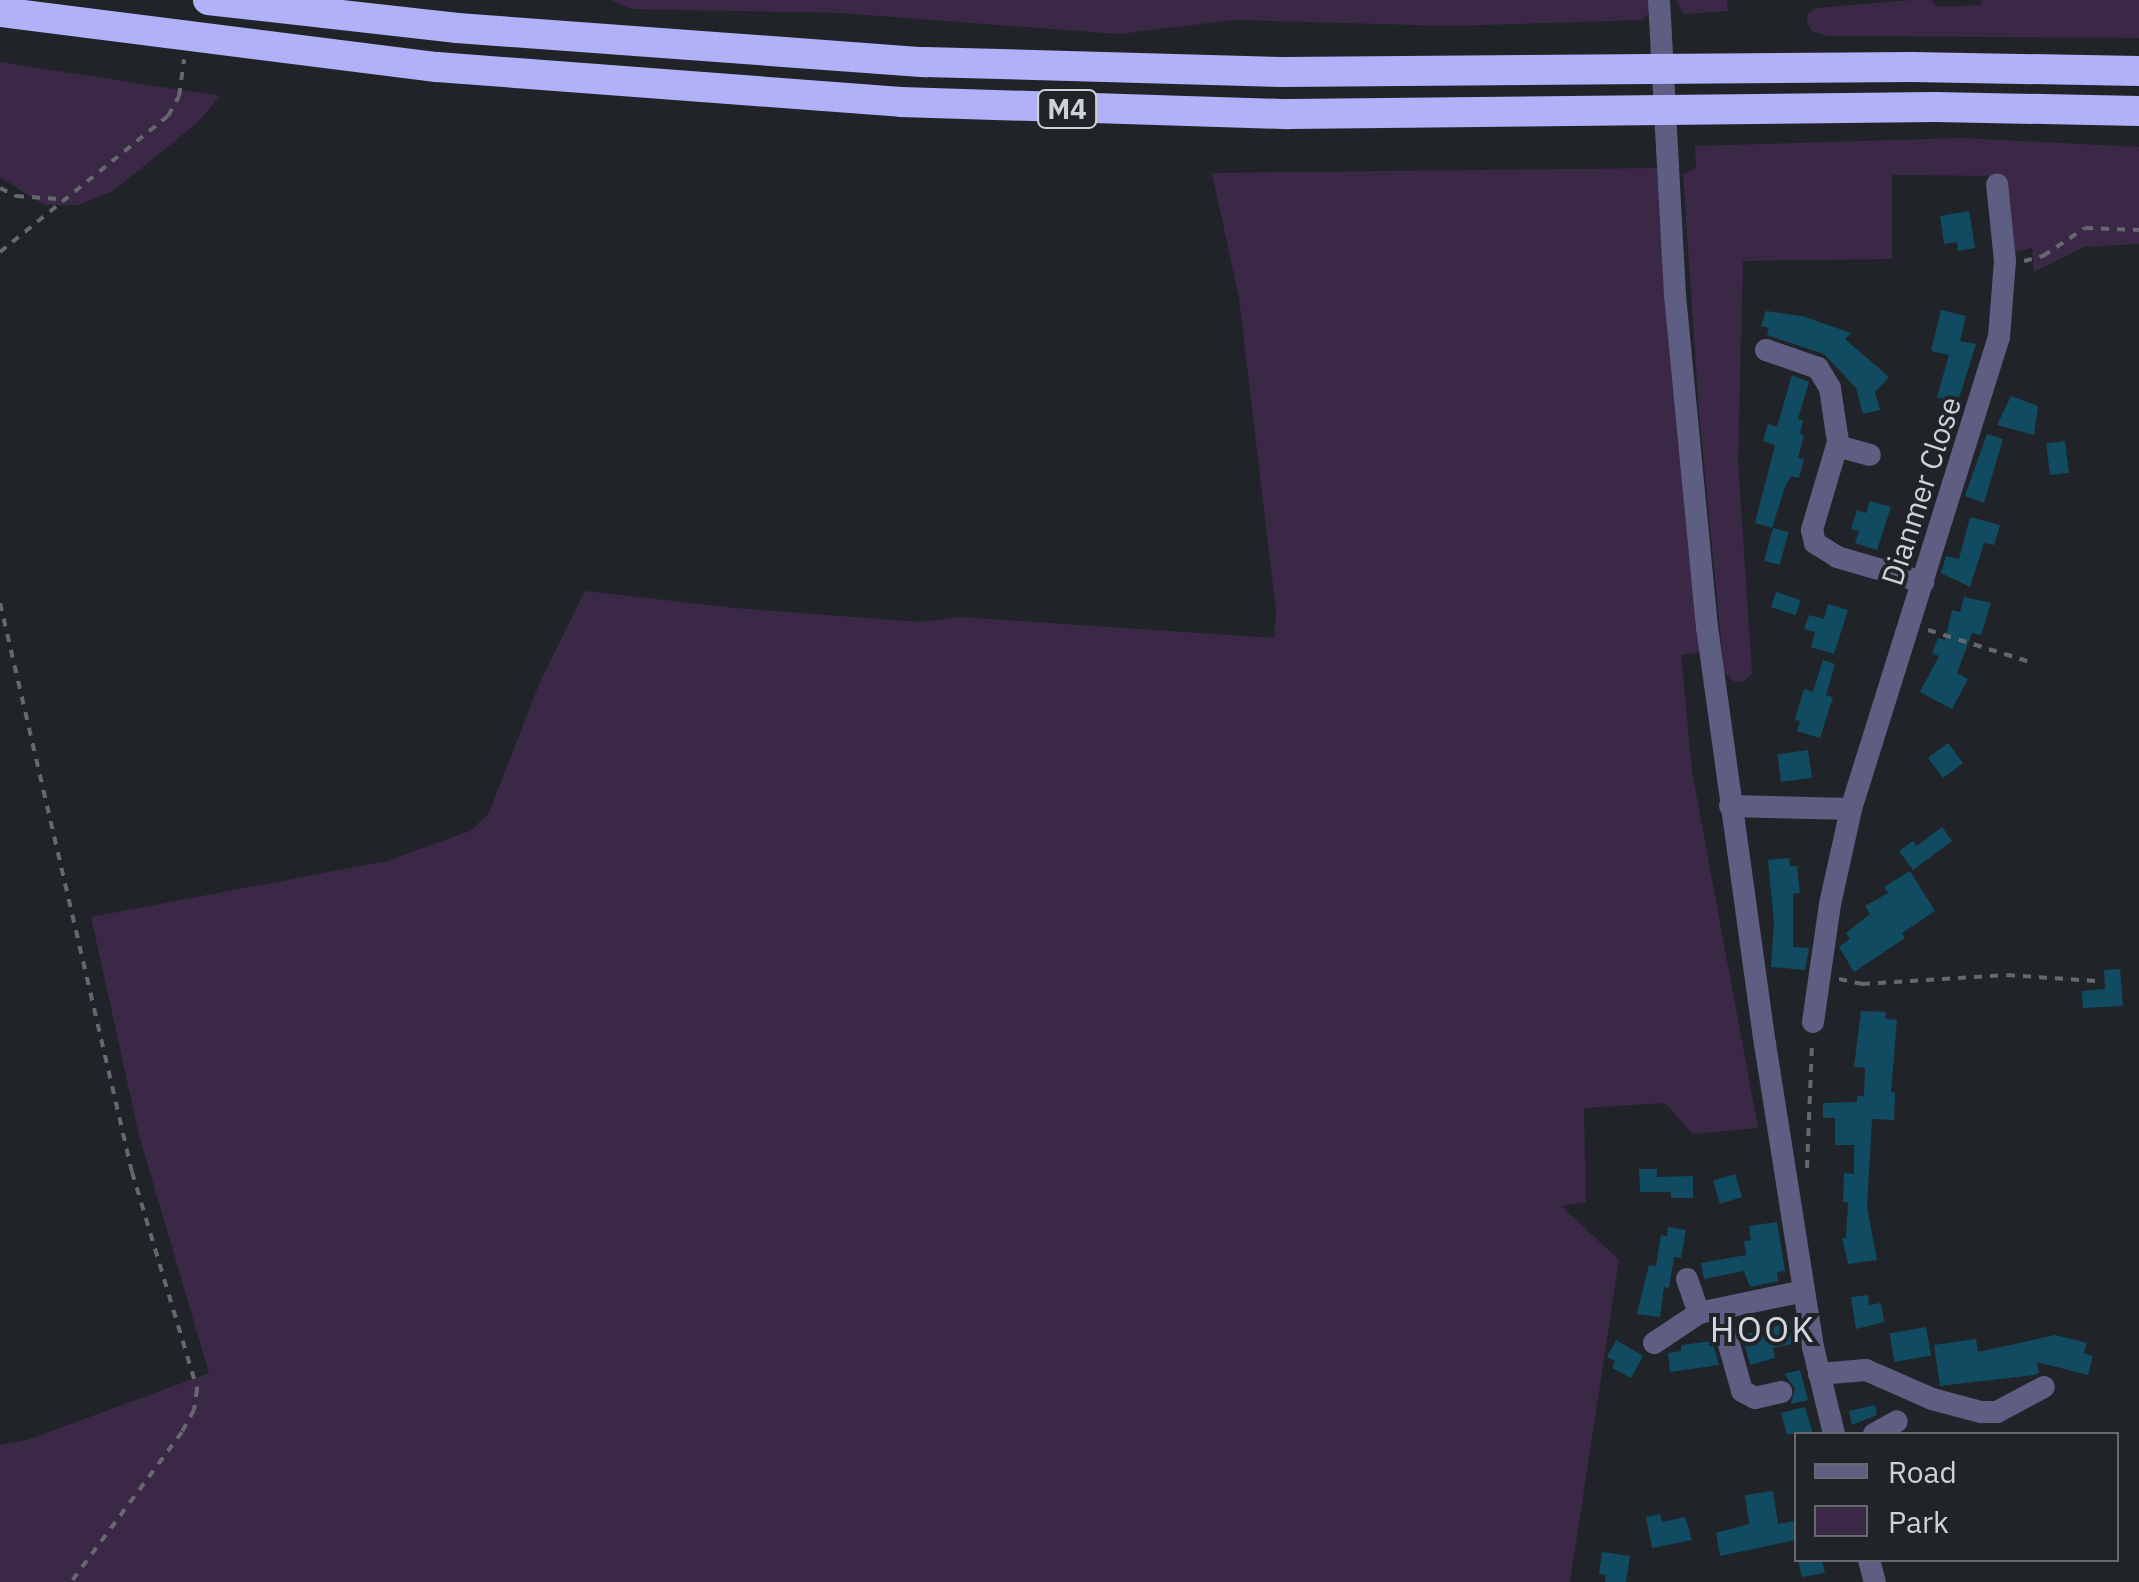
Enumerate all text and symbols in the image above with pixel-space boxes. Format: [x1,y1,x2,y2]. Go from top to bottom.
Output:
road number: M4 [1037,86,1097,132]
street label: Dianmer Close [1874,392,1968,590]
district label: HOOK [1710,1308,1816,1350]
legend [1794,1432,2119,1562]
text: Road [1888,1452,1957,1491]
text: Park [1888,1502,1949,1541]

